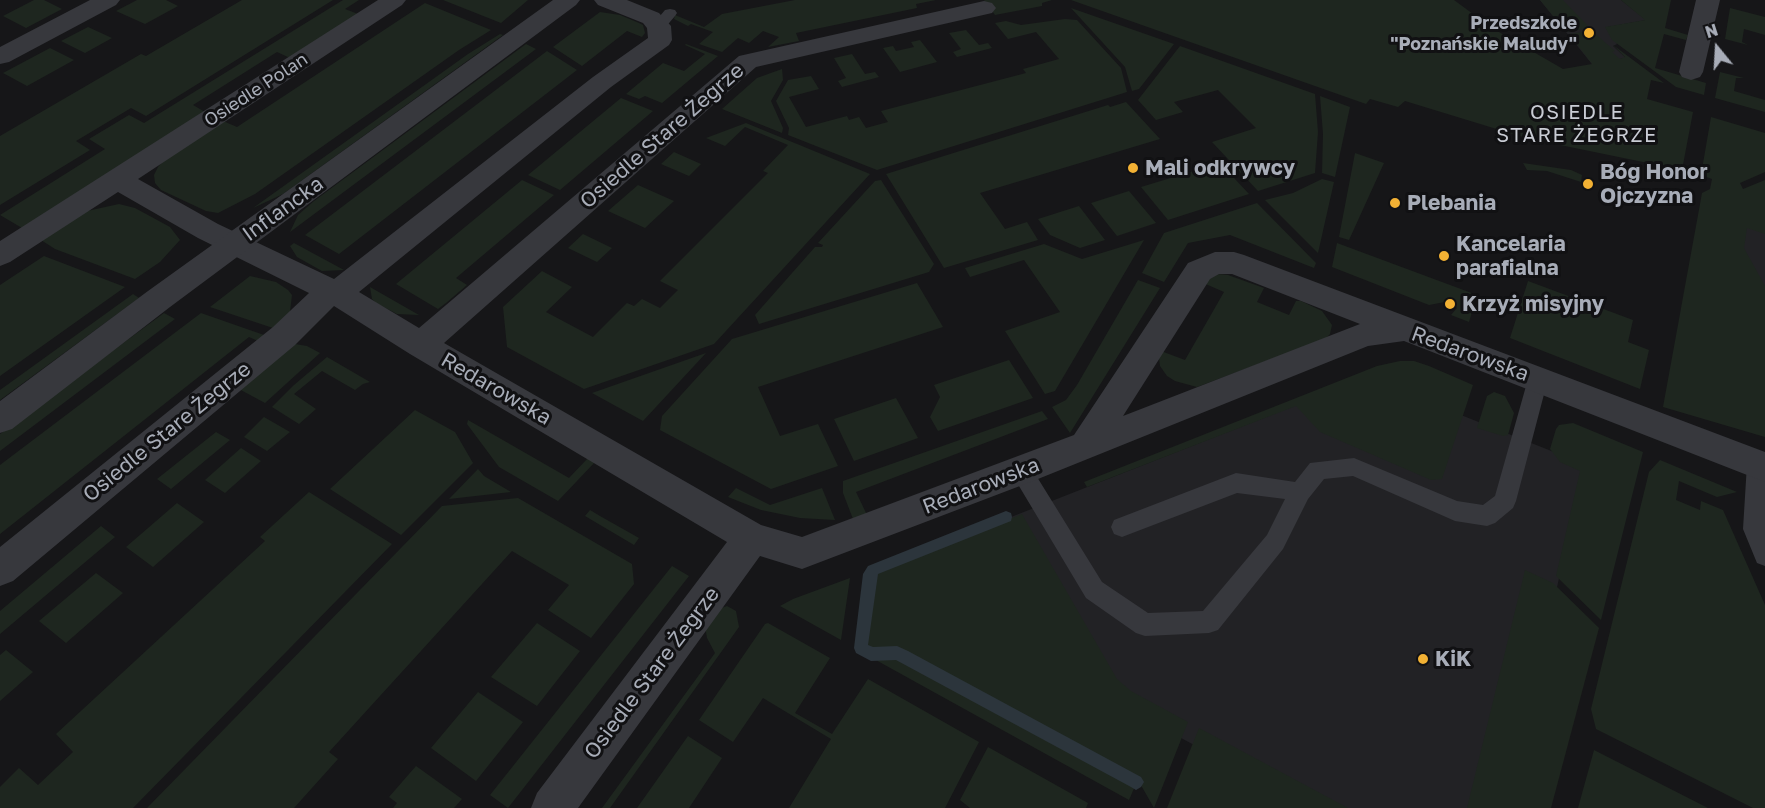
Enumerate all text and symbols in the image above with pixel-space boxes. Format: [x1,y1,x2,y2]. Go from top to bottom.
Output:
place label: Przedszkole "Poznańskie Maludy" [1390,12,1577,54]
north arrow [1687,18,1747,78]
text: N [1703,19,1720,42]
marker: Przedszkole "Poznańskie Maludy" [1582,26,1596,40]
street label: Osiedle Polan [200,49,312,131]
street label: Osiedle Stare Żegrze [575,58,749,214]
district label: OSIEDLE STARE ŻEGRZE [1496,101,1658,148]
place label: Mali odkrywcy [1145,155,1295,181]
place label: Bóg Honor Ojczyzna [1600,159,1708,209]
marker: Mali odkrywcy [1126,161,1140,175]
street label: Inflancka [238,171,328,247]
marker: Bóg Honor Ojczyzna [1581,177,1595,191]
place label: Plebania [1407,190,1496,216]
marker: Plebania [1388,196,1402,210]
place label: Kancelaria parafialna [1456,231,1566,281]
marker: Kancelaria parafialna [1437,249,1451,263]
place label: Krzyż misyjny [1462,291,1604,317]
marker: Krzyż misyjny [1443,297,1457,311]
street label: Redarowska [1408,321,1532,387]
street label: Redarowska [436,347,556,431]
street label: Osiedle Stare Żegrze [78,357,256,507]
street label: Redarowska [919,452,1043,520]
street label: Osiedle Stare Żegrze [579,582,725,764]
place label: KiK [1435,646,1471,672]
marker: KiK [1416,652,1430,666]

